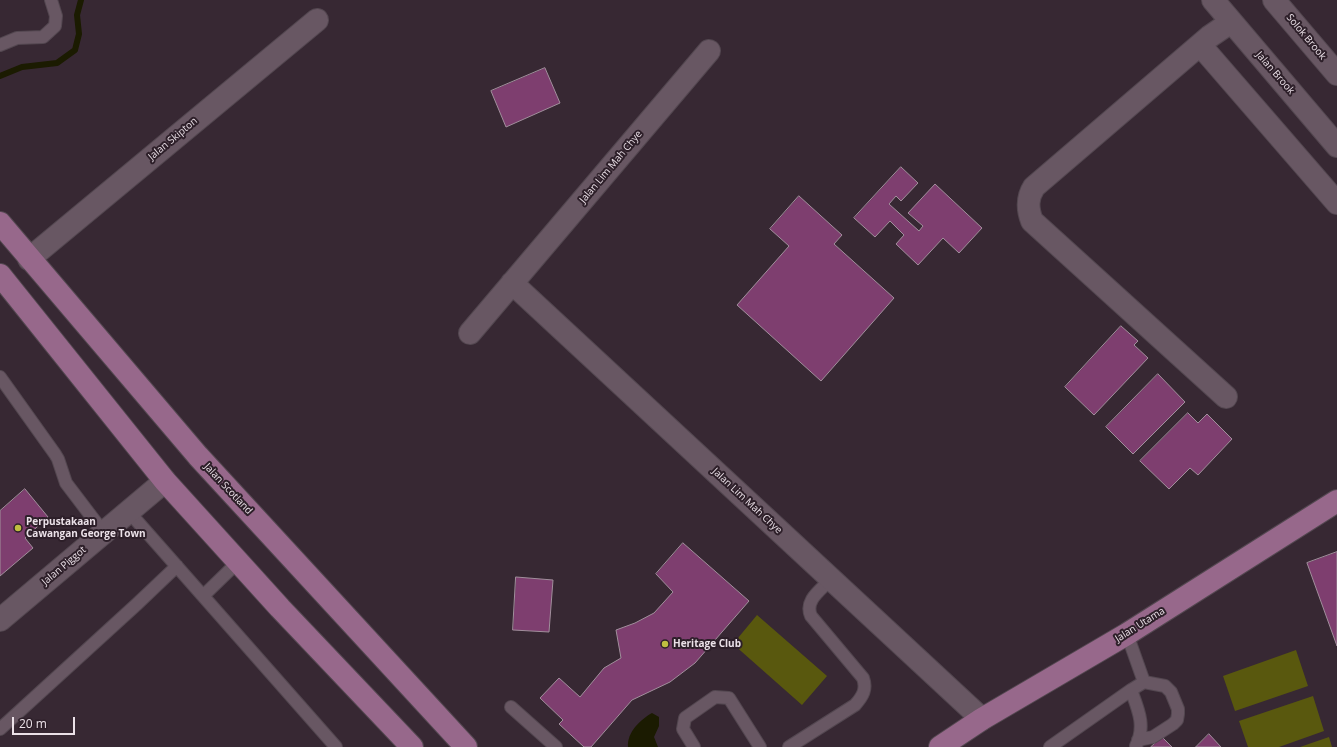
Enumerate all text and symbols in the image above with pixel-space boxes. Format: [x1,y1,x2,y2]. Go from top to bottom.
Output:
street label: Solok Brook [1283,12,1329,62]
street label: Jalan Brook [1253,49,1297,97]
street label: Jalan Skipton [146,115,200,163]
street label: Jalan Lim Mah Chye [577,128,645,206]
street label: Jalan Scotland [201,461,255,517]
street label: Jalan Lim Mah Chye [710,466,784,536]
place label: Perpustakaan Cawangan George Town [26,516,146,540]
marker: Perpustakaan Cawangan George Town [13,523,23,533]
street label: Jalan Piggot [39,544,89,588]
street label: Jalan Utama [1113,605,1167,645]
place label: Heritage Club [673,638,741,650]
marker: Heritage Club [660,639,670,649]
scale bar [14,709,77,735]
text: 20 m [19,715,47,732]

